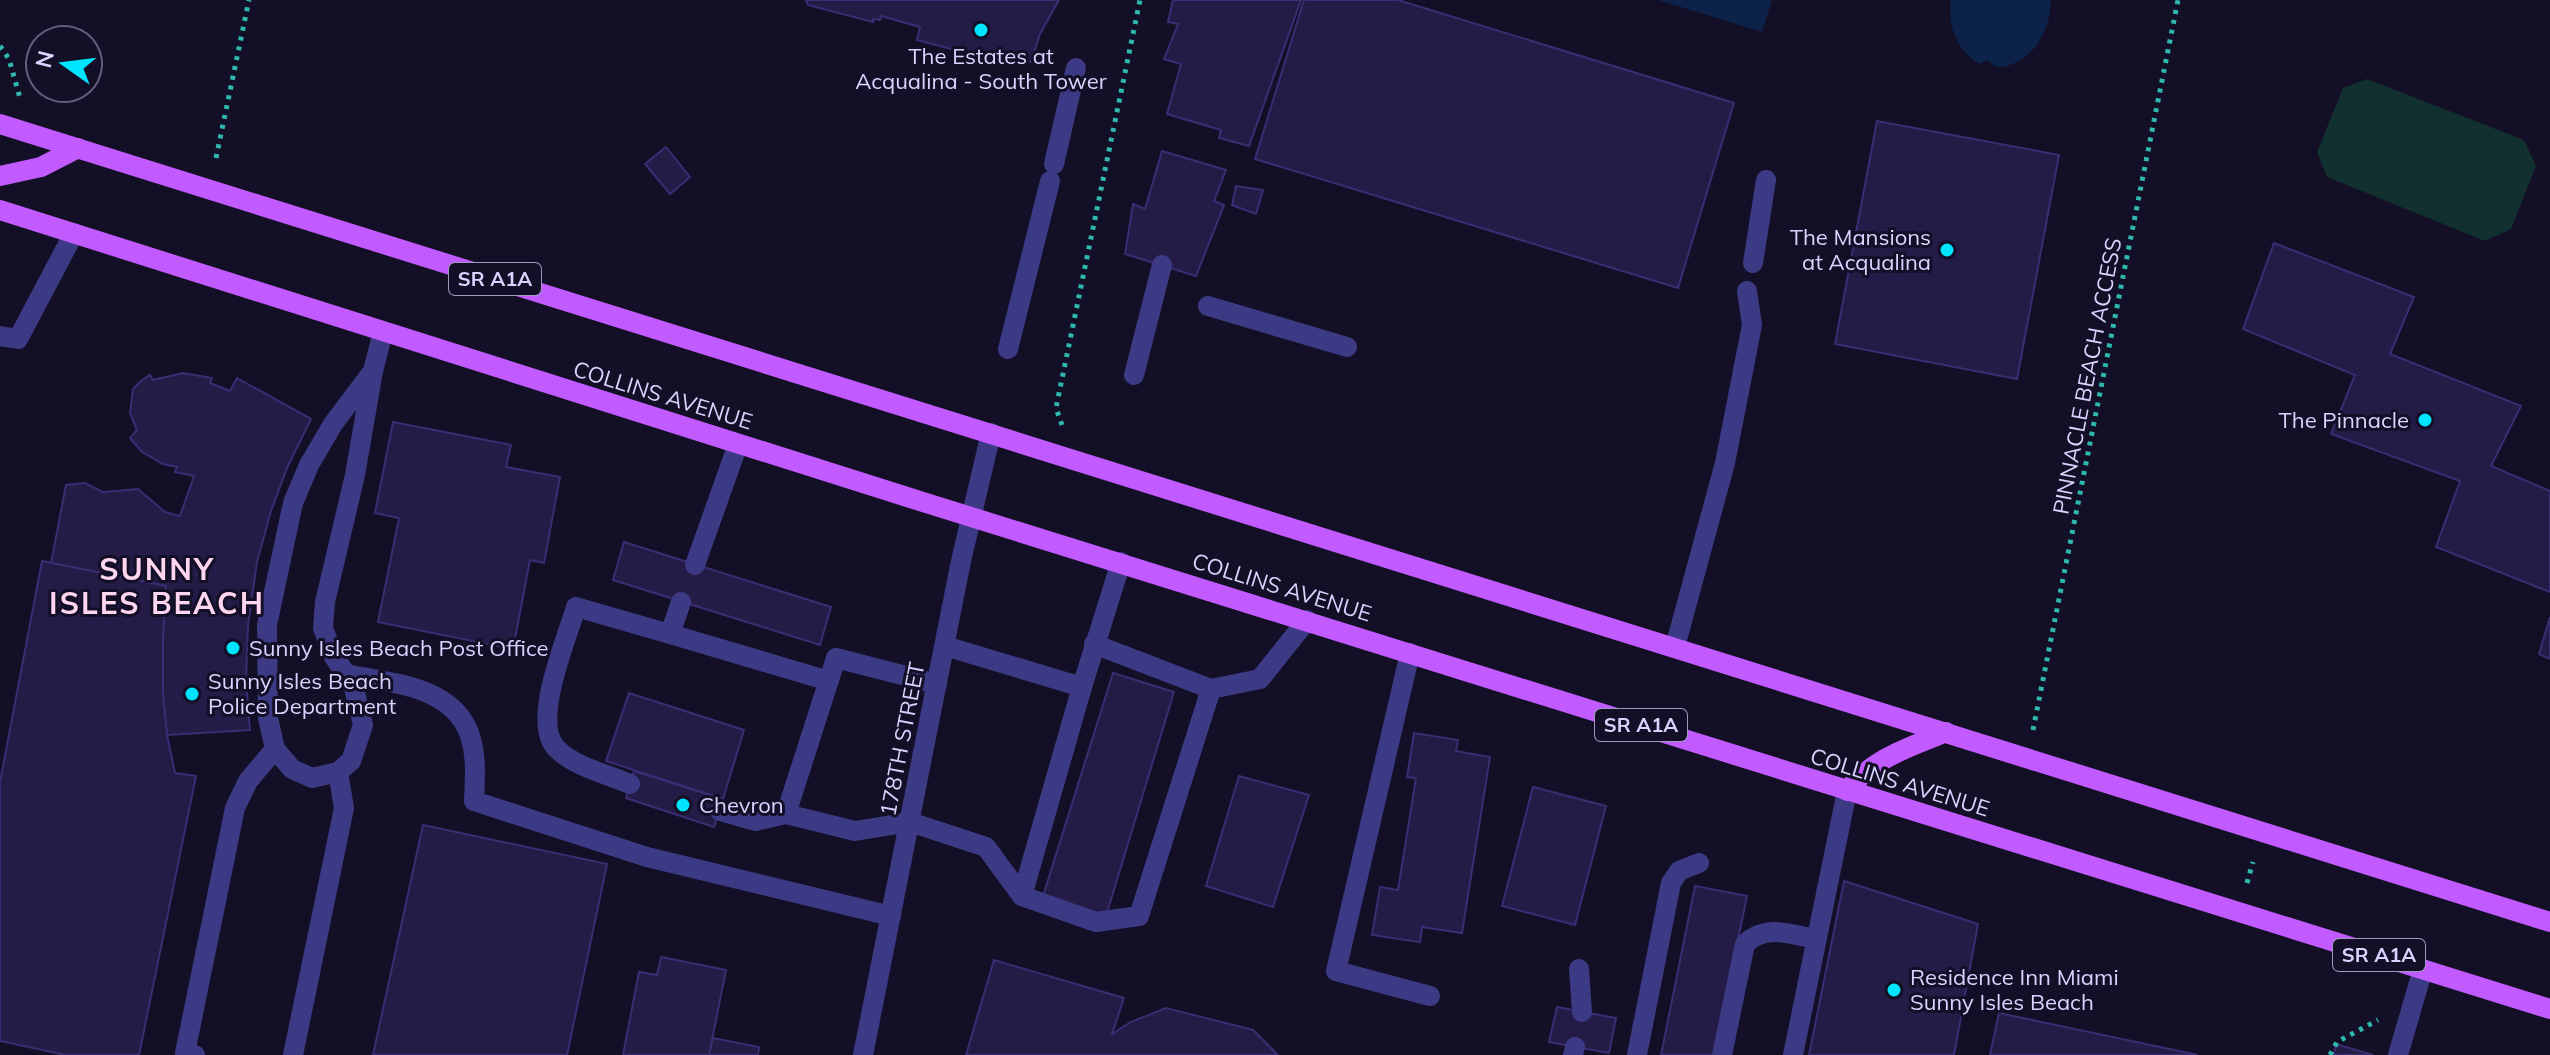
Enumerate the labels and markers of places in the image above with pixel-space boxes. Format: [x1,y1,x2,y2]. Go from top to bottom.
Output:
marker: The Estates at Acqualina - South Tower [972,21,990,39]
place label: The Estates at Acqualina - South Tower [855,42,1107,95]
place label: The Mansions at Acqualina [1790,223,1931,276]
marker: The Mansions at Acqualina [1938,241,1956,259]
place label: The Pinnacle [2278,406,2409,434]
marker: The Pinnacle [2416,411,2434,429]
place label: Sunny Isles Beach Post Office [249,634,549,662]
marker: Sunny Isles Beach Post Office [224,639,242,657]
place label: Sunny Isles Beach Police Department [208,667,396,720]
marker: Sunny Isles Beach Police Department [183,685,201,703]
place label: Chevron [699,791,784,819]
marker: Chevron [674,796,692,814]
place label: Residence Inn Miami Sunny Isles Beach [1910,963,2119,1016]
marker: Residence Inn Miami Sunny Isles Beach [1885,981,1903,999]

